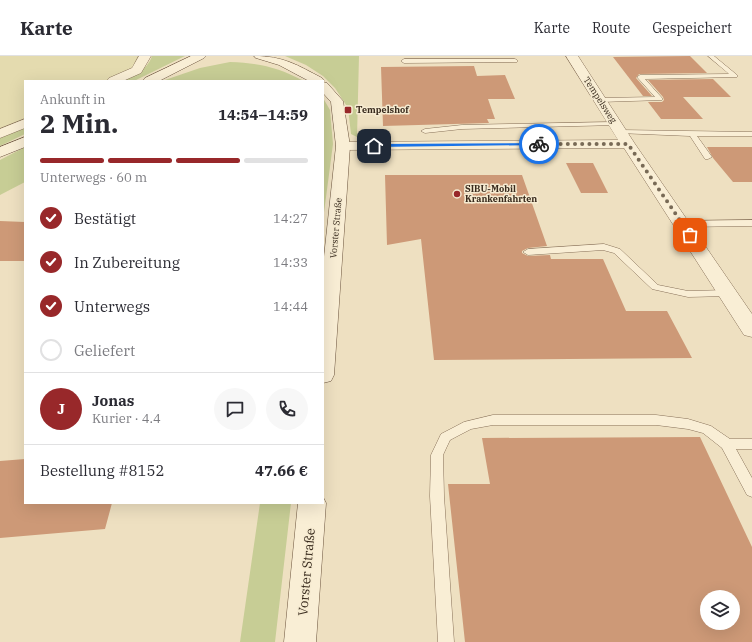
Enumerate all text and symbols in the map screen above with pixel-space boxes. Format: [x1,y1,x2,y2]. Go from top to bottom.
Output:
text: Karte [20,16,73,40]
text: Karte [534,19,570,37]
text: Route [592,19,630,37]
text: Gespeichert [652,19,732,37]
street label: Tempelsweg [581,75,620,125]
text: Ankunft in [40,91,106,108]
place label: Tempelshof [356,104,410,115]
text: 14:54–14:59 [218,105,308,124]
marker: Tempelshof [343,105,353,115]
text: 2 Min. [40,106,118,140]
courier [519,124,559,164]
pin [357,129,391,163]
icon: bike [528,133,550,155]
icon: home [363,135,385,157]
text: Unterwegs · 60 m [40,169,147,186]
place label: SIBU-Mobil Krankenfahrten [465,183,537,204]
marker: SIBU-Mobil Krankenfahrten [452,189,462,199]
street label: Vorster Straße [327,197,344,259]
icon: check [40,207,62,229]
text: Bestätigt [74,209,136,228]
text: 14:27 [273,210,308,227]
pin [673,218,707,252]
icon: bag [679,224,701,246]
icon: check [40,251,62,273]
text: In Zubereitung [74,253,180,272]
text: 14:33 [273,254,308,271]
icon: check [40,295,62,317]
text: Unterwegs [74,297,150,316]
text: 14:44 [273,298,308,315]
text: Geliefert [74,341,135,360]
button: chat [214,388,256,430]
button: phone [266,388,308,430]
text: Jonas [92,391,134,410]
text: J [57,399,65,418]
text: Kurier · 4.4 [92,410,161,427]
text: Bestellung #8152 [40,461,165,480]
text: 47.66 € [255,461,308,480]
street label: Vorster Straße [294,527,319,617]
map controls [700,590,740,630]
button: layers [700,590,740,630]

